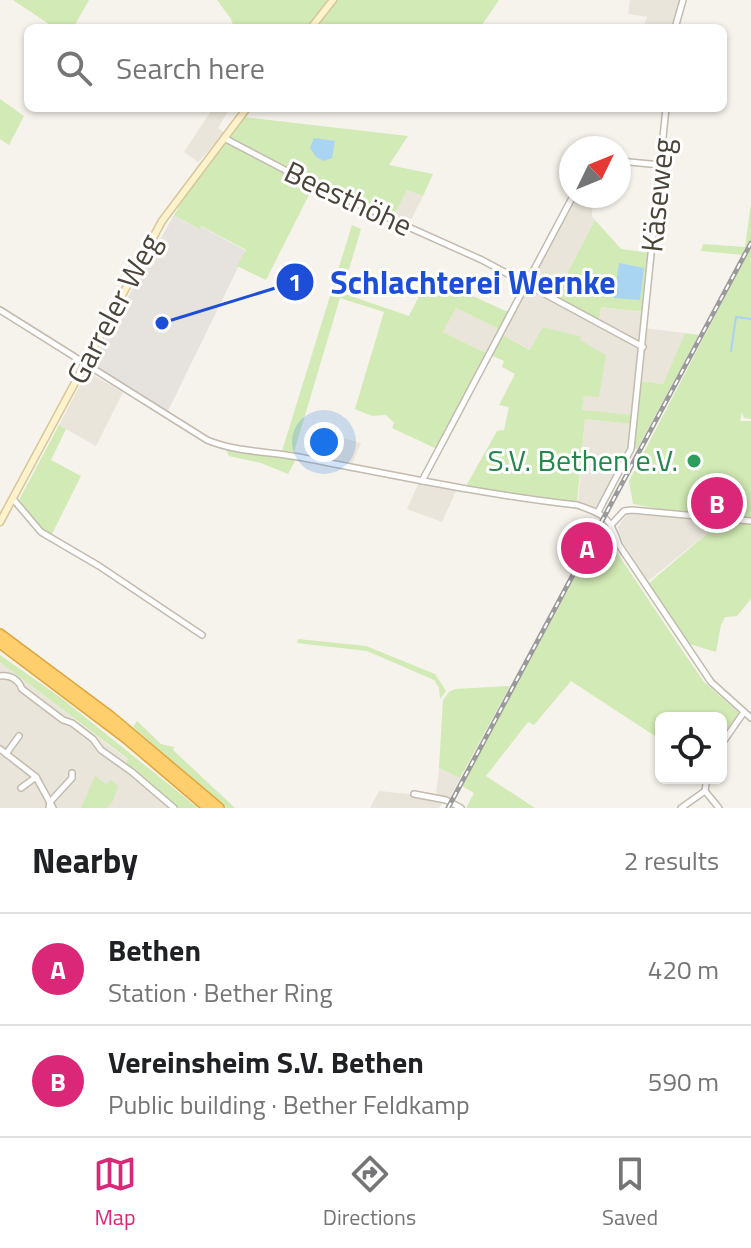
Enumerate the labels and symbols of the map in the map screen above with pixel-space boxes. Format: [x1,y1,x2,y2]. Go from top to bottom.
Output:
north arrow [559,136,631,208]
street label: Käseweg [628,136,686,254]
street label: Beesthöhe [277,148,420,248]
street label: Garreler Weg [54,225,172,392]
callout: Schlachterei Wernke [275,254,632,310]
text: Schlachterei Wernke [330,258,616,306]
text: 1 [288,264,302,300]
your location [304,422,344,462]
place label: S.V. Bethen e.V. [487,437,678,483]
marker: S.V. Bethen e.V. [685,452,703,470]
pin: B [691,473,743,533]
pin: A [561,518,613,578]

